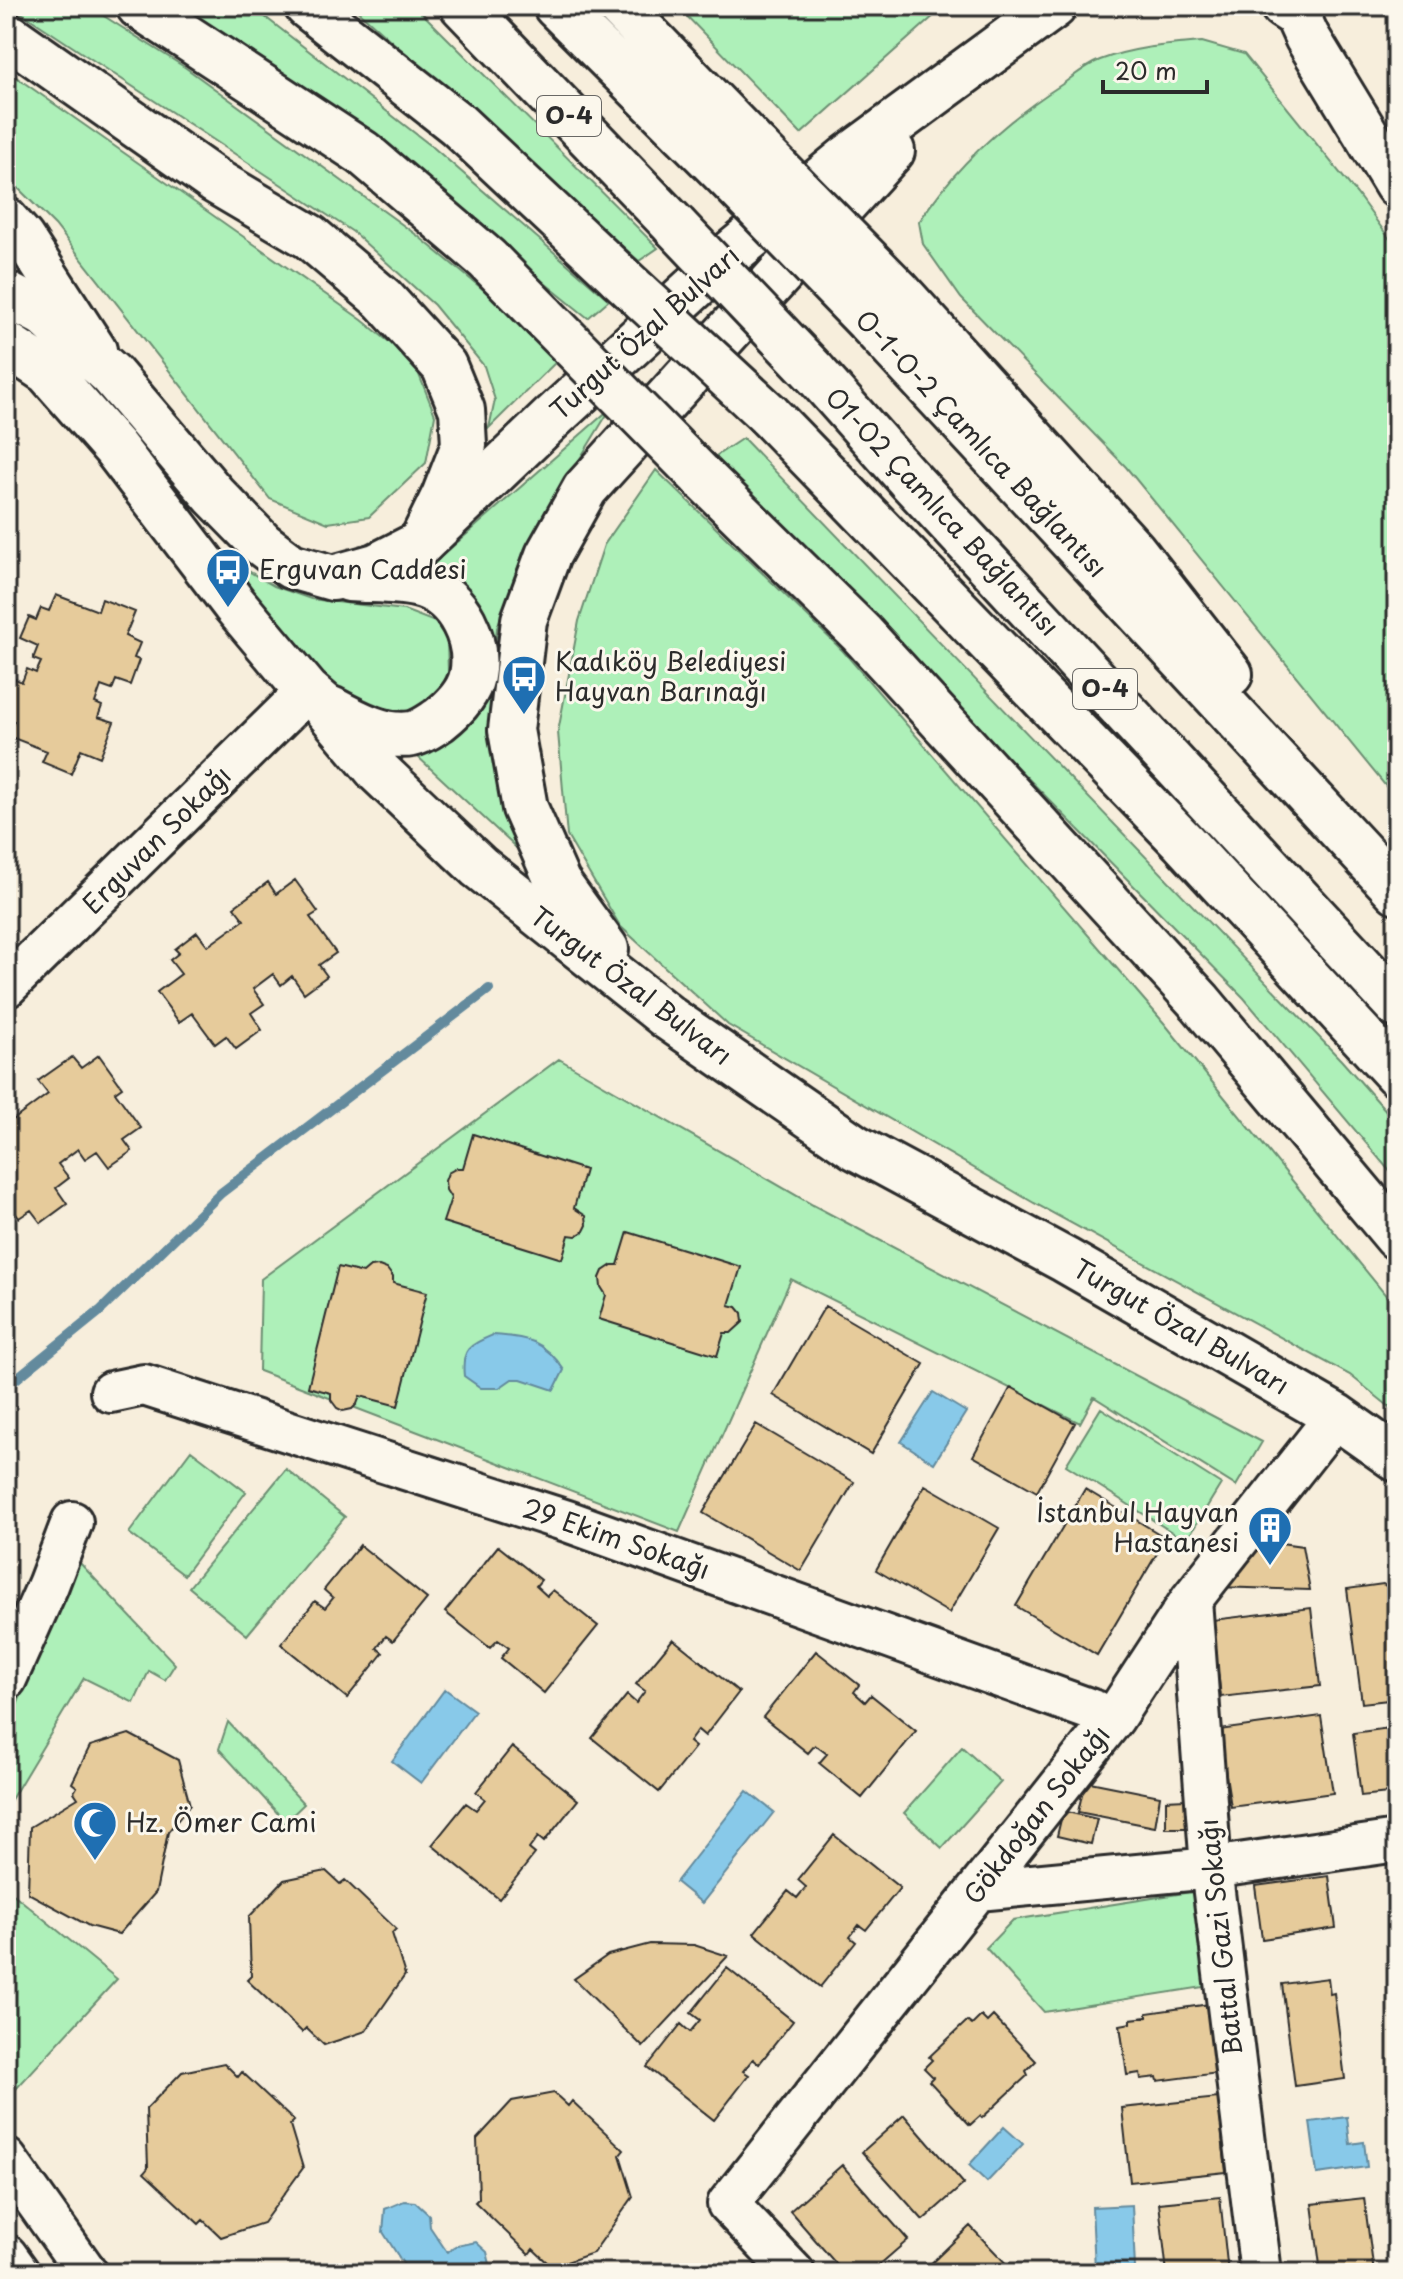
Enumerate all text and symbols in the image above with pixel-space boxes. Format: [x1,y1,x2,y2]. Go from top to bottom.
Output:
scale bar [1103,44,1207,94]
text: 20 m [1115,52,1177,88]
road number: O-4 [537,96,601,136]
street label: Turgut Özal Bulvarı [540,236,748,428]
street label: O-1-O-2 Çamlıca Bağlantısı [847,300,1117,586]
street label: O1-O2 Çamlıca Bağlantısı [817,378,1069,644]
bus stop icon: Erguvan Caddesi [204,546,252,609]
place label: Erguvan Caddesi [259,549,467,588]
place label: Kadıköy Belediyesi Hayvan Barınağı [555,641,786,710]
bus stop icon: Kadıköy Belediyesi Hayvan Barınağı [500,653,548,716]
road number: O-4 [1073,669,1137,709]
street label: Erguvan Sokağı [73,756,239,922]
street label: Turgut Özal Bulvarı [523,896,741,1074]
street label: Turgut Özal Bulvarı [1067,1248,1297,1403]
street label: 29 Ekim Sokağı [518,1487,715,1588]
place label: İstanbul Hayvan Hastanesi [1036,1492,1239,1561]
building icon: İstanbul Hayvan Hastanesi [1246,1504,1294,1567]
street label: Gökdoğan Sokağı [953,1716,1118,1912]
mosque icon: Hz. Ömer Cami [71,1799,119,1862]
place label: Hz. Ömer Cami [126,1802,317,1841]
street label: Battal Gazi Sokağı [1188,1817,1251,2057]

